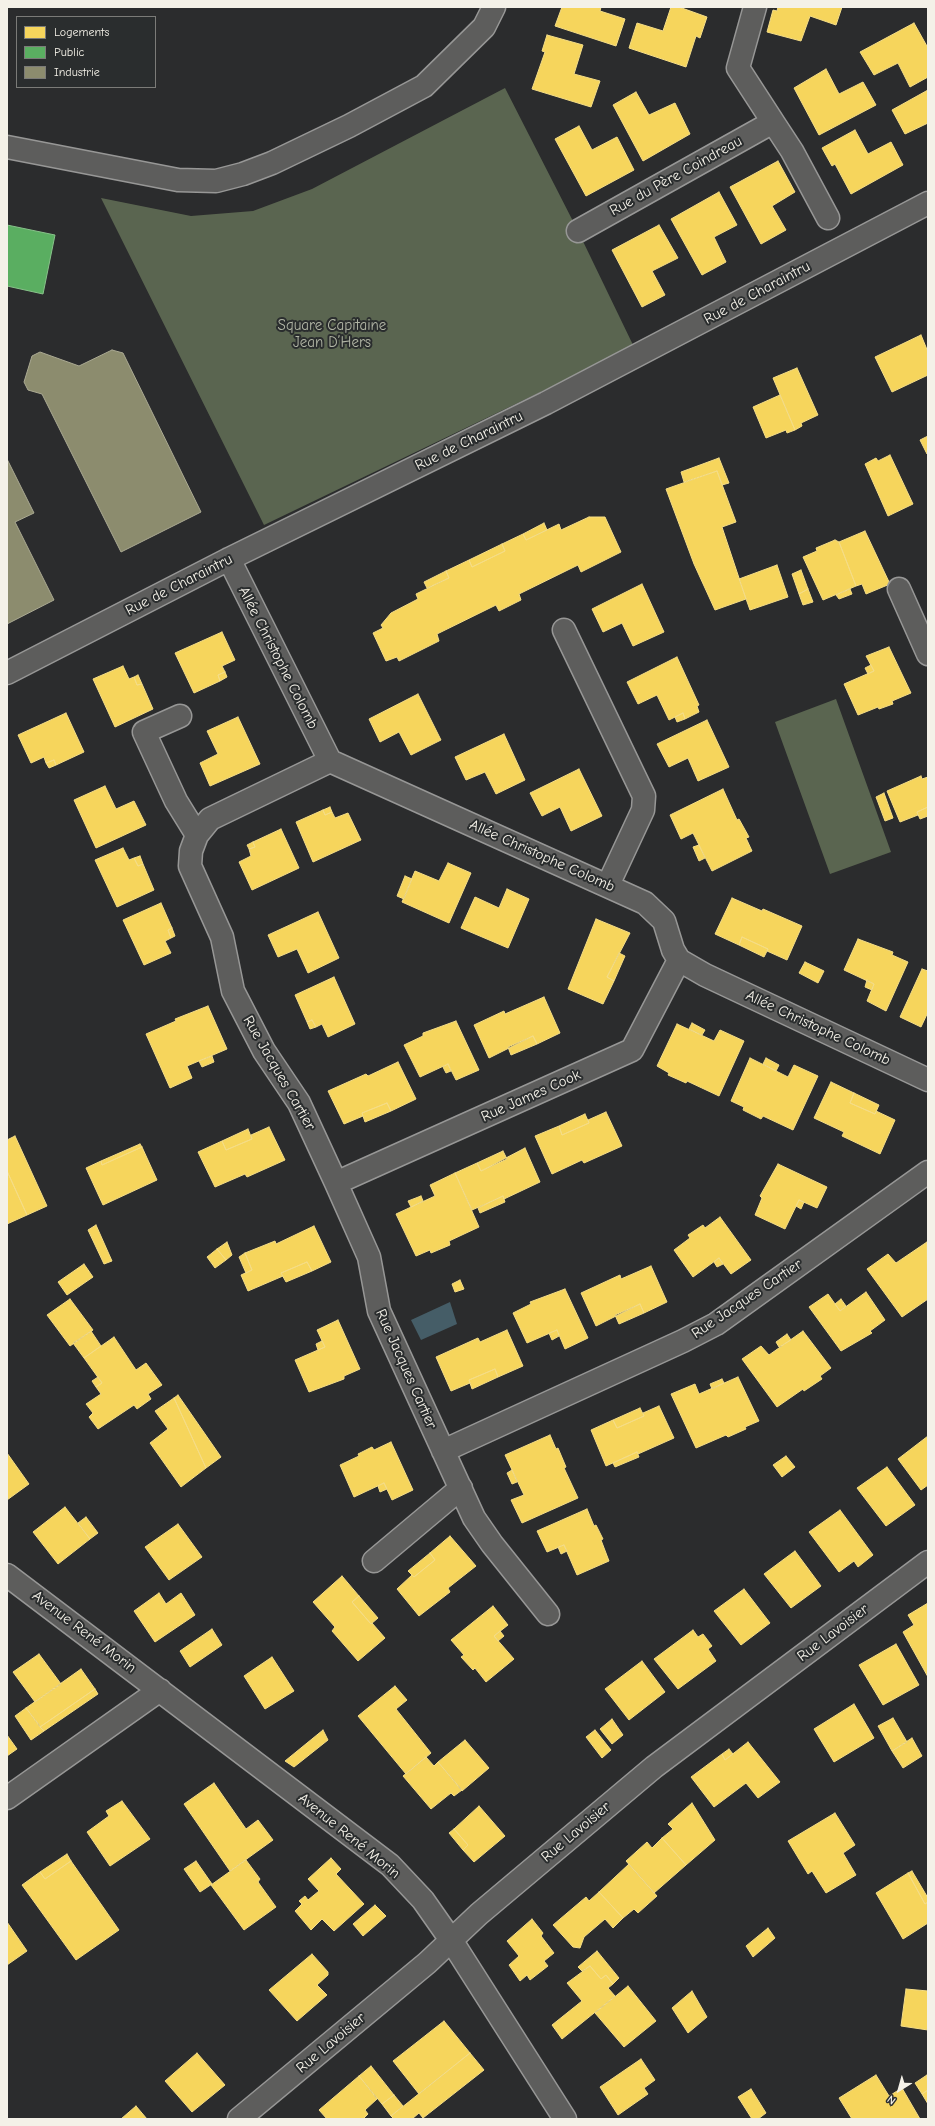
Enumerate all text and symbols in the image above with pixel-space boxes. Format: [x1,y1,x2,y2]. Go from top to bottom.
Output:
legend [16,16,156,88]
text: Logements [54,25,110,39]
text: Public [54,45,84,59]
text: Industrie [54,65,100,79]
street label: Rue du Père Coindreau [607,132,745,220]
street label: Rue de Charaintru [701,257,813,329]
park label: Square Capitaine Jean D’Hers [278,317,386,352]
street label: Rue de Charaintru [412,407,526,475]
street label: Rue de Charaintru [123,550,235,620]
street label: Allée Christophe Colomb [234,584,322,732]
street label: Allée Christophe Colomb [466,816,618,896]
street label: Allée Christophe Colomb [743,987,893,1069]
street label: Rue Jacques Cartier [239,1013,319,1133]
street label: Rue James Cook [478,1066,584,1126]
street label: Rue Jacques Cartier [688,1255,806,1343]
street label: Rue Jacques Cartier [372,1306,440,1432]
street label: Avenue René Morin [28,1587,140,1677]
street label: Rue Lavoisier [794,1600,872,1666]
street label: Avenue René Morin [294,1789,404,1883]
street label: Rue Lavoisier [538,1798,614,1866]
street label: Rue Lavoisier [293,2009,369,2077]
north arrow [879,2070,919,2110]
text: N [885,2093,898,2107]

